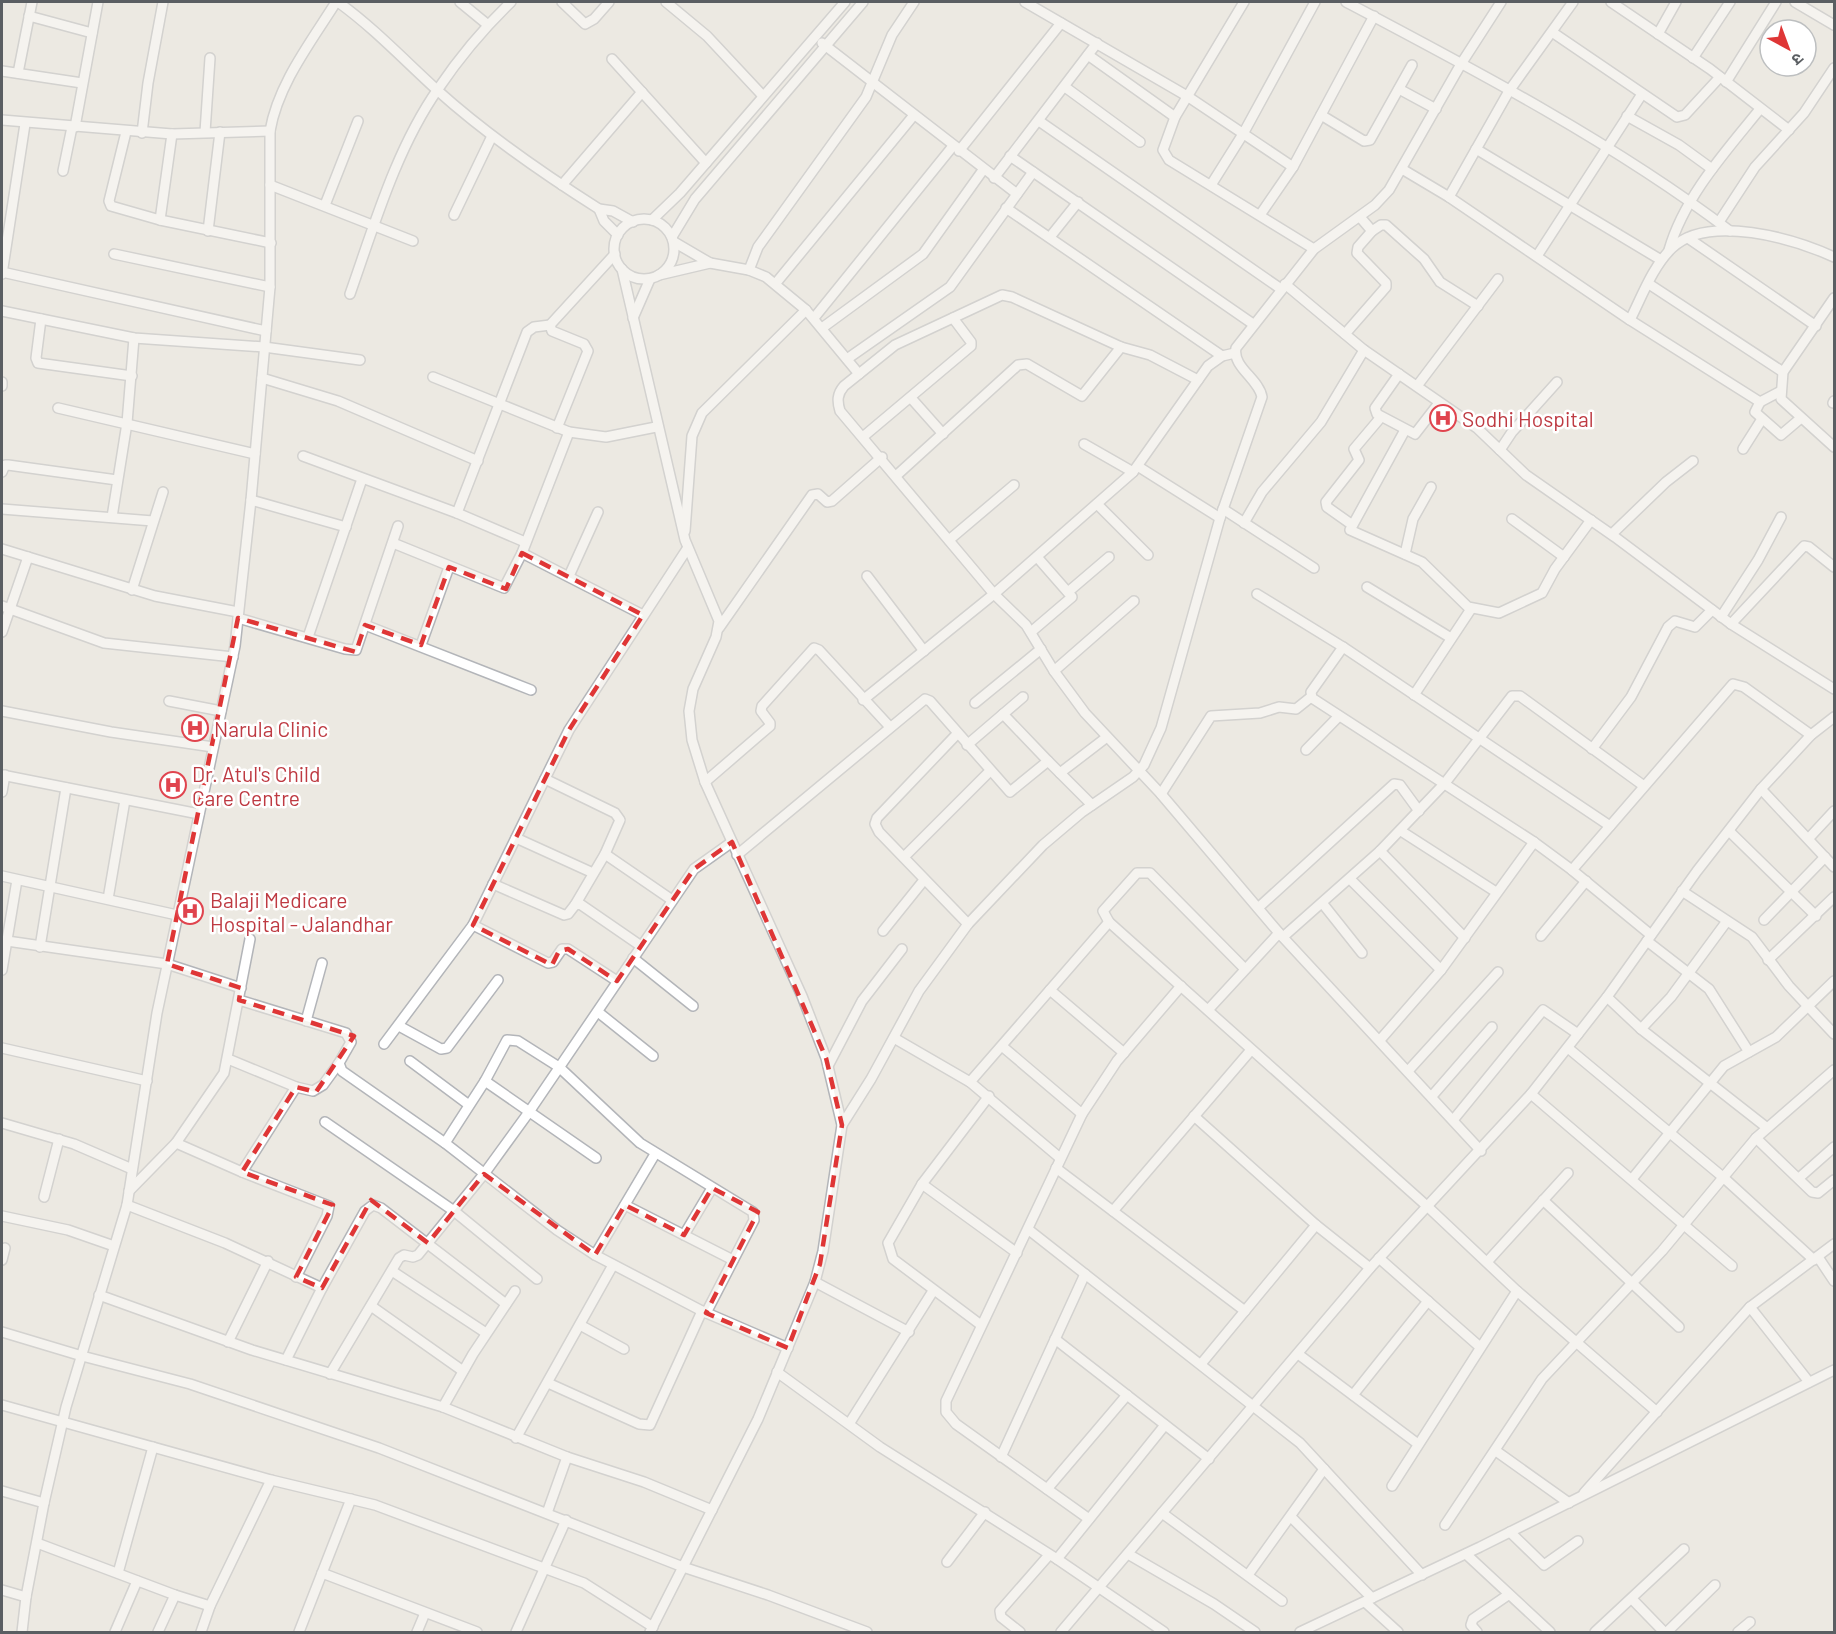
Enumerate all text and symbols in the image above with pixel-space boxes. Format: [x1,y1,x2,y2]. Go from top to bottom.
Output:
north arrow [1758,18,1818,78]
text: उ [1788,49,1808,70]
hospital icon: Sodhi Hospital [1428,403,1458,433]
place label: Sodhi Hospital [1462,406,1593,431]
hospital icon: Narula Clinic [180,713,210,743]
place label: Narula Clinic [214,716,328,741]
place label: Dr. Atul's Child Care Centre [192,761,320,810]
hospital icon: Dr. Atul's Child Care Centre [158,770,188,800]
place label: Balaji Medicare Hospital - Jalandhar [210,887,393,936]
hospital icon: Balaji Medicare Hospital - Jalandhar [175,896,205,926]

